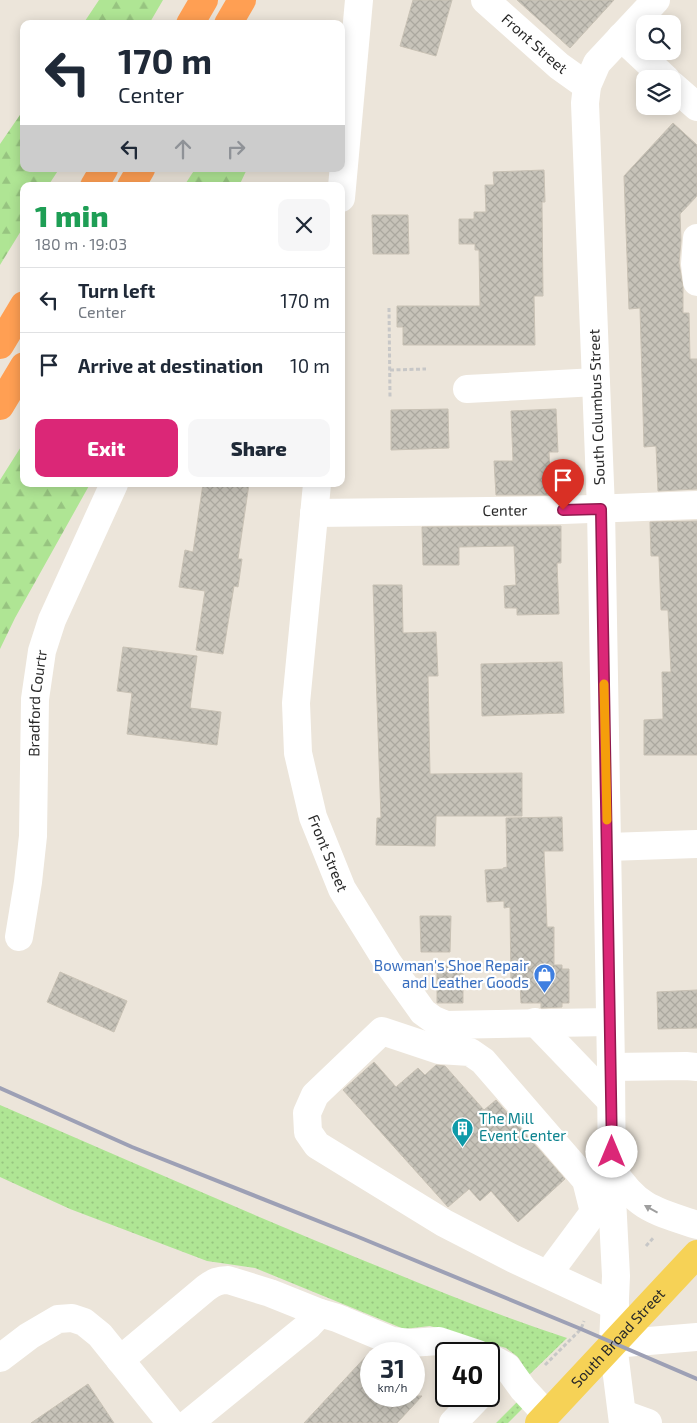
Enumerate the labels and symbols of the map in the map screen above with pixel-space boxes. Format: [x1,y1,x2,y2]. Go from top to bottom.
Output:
street label: Front Street [498,9,571,77]
street label: South Columbus Street [584,328,608,485]
pin [542,459,584,510]
street label: Center [482,500,528,519]
street label: Bradford Courtr [24,648,50,757]
street label: Front Street [305,812,352,895]
place label: Bowman's Shoe Repair and Leather Goods [374,956,529,991]
shop icon: Bowman's Shoe Repair and Leather Goods [533,963,557,994]
place label: The Mill Event Center [479,1109,566,1144]
building icon: The Mill Event Center [451,1116,475,1147]
position arrow [585,1125,637,1177]
one-way arrow [645,1204,658,1213]
street label: South Broad Street [567,1284,668,1391]
speed limit sign: 40 [435,1342,500,1407]

